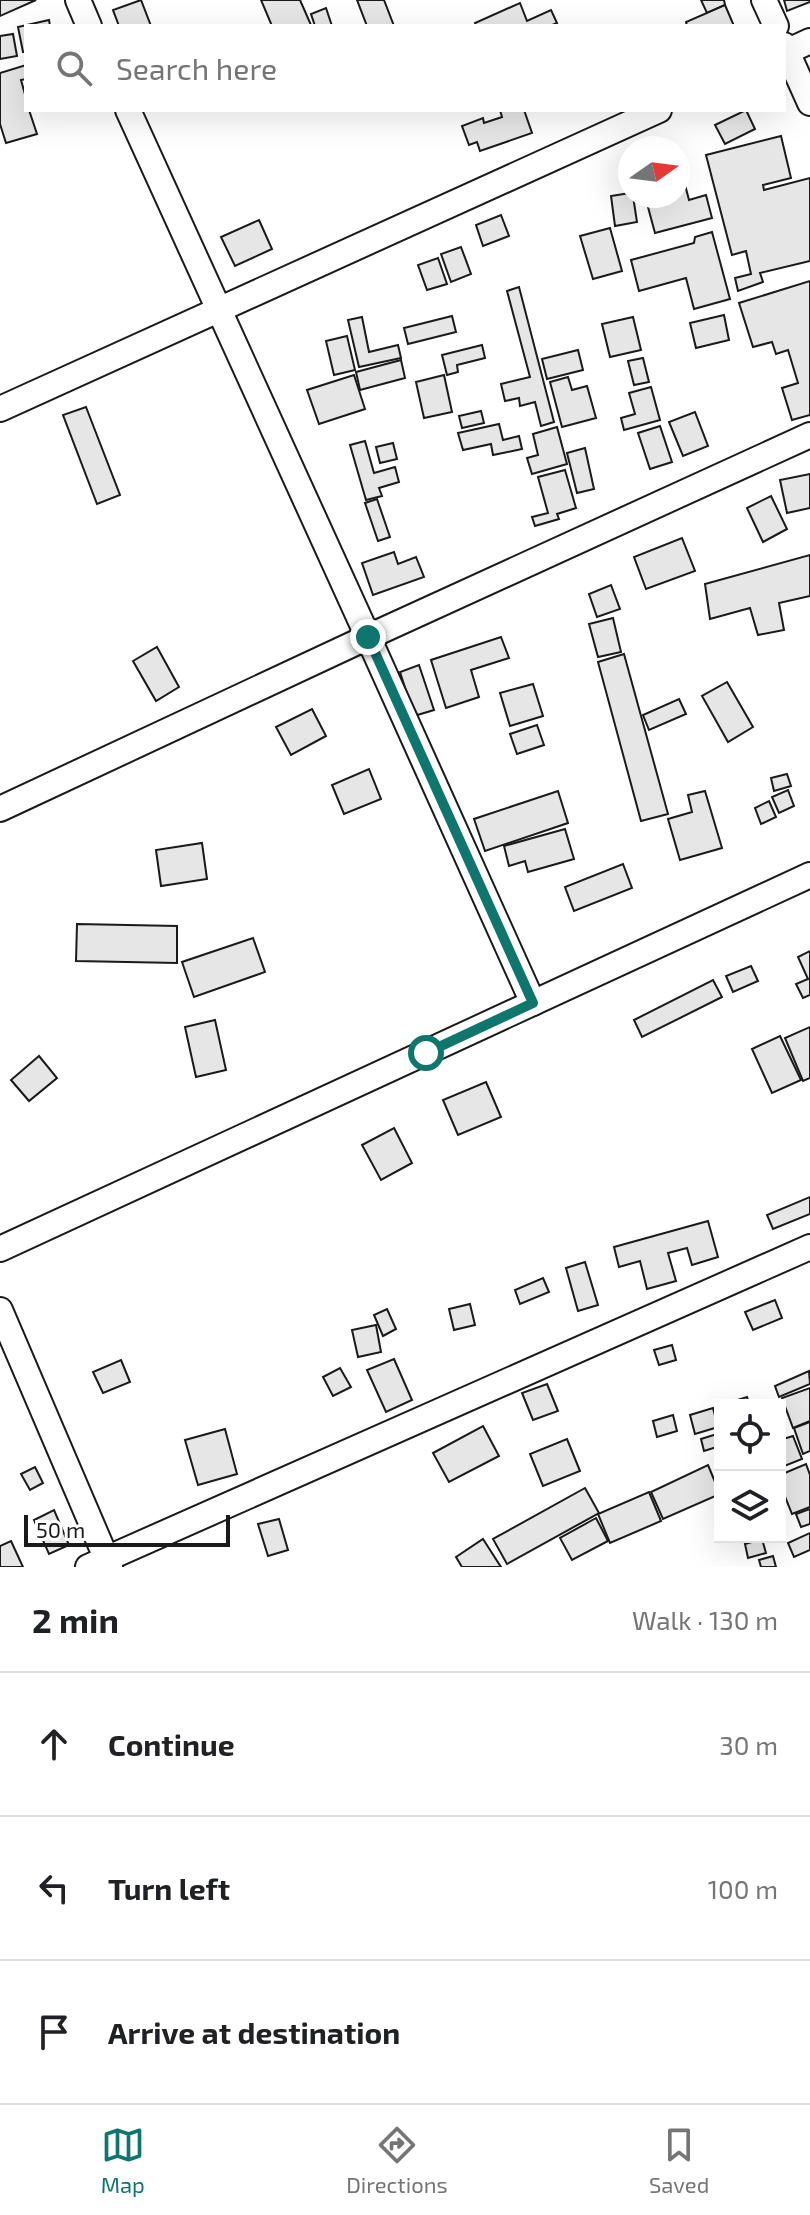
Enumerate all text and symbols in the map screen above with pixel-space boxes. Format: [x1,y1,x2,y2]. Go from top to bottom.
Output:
search box [24,24,786,112]
icon: search [52,46,96,90]
text: Search here [116,50,277,86]
north arrow [618,136,690,208]
route end [350,619,386,655]
route start [408,1035,444,1071]
map controls [714,1399,786,1543]
button: locate [714,1399,786,1471]
button: layers [714,1471,786,1543]
scale bar [24,1511,230,1547]
text: 50 m [36,1516,85,1542]
text: 2 min [32,1599,119,1640]
text: Walk · 130 m [632,1604,778,1635]
icon: ahead [32,1722,76,1766]
text: Continue [108,1726,235,1762]
text: 30 m [719,1729,778,1760]
icon: left [32,1866,76,1910]
text: Turn left [108,1870,230,1906]
text: 100 m [708,1873,778,1904]
icon: arrive [32,2010,76,2054]
text: Arrive at destination [108,2014,400,2050]
tab: Map [101,2123,145,2197]
tab: Directions [346,2123,448,2197]
tab: Saved [649,2123,709,2197]

